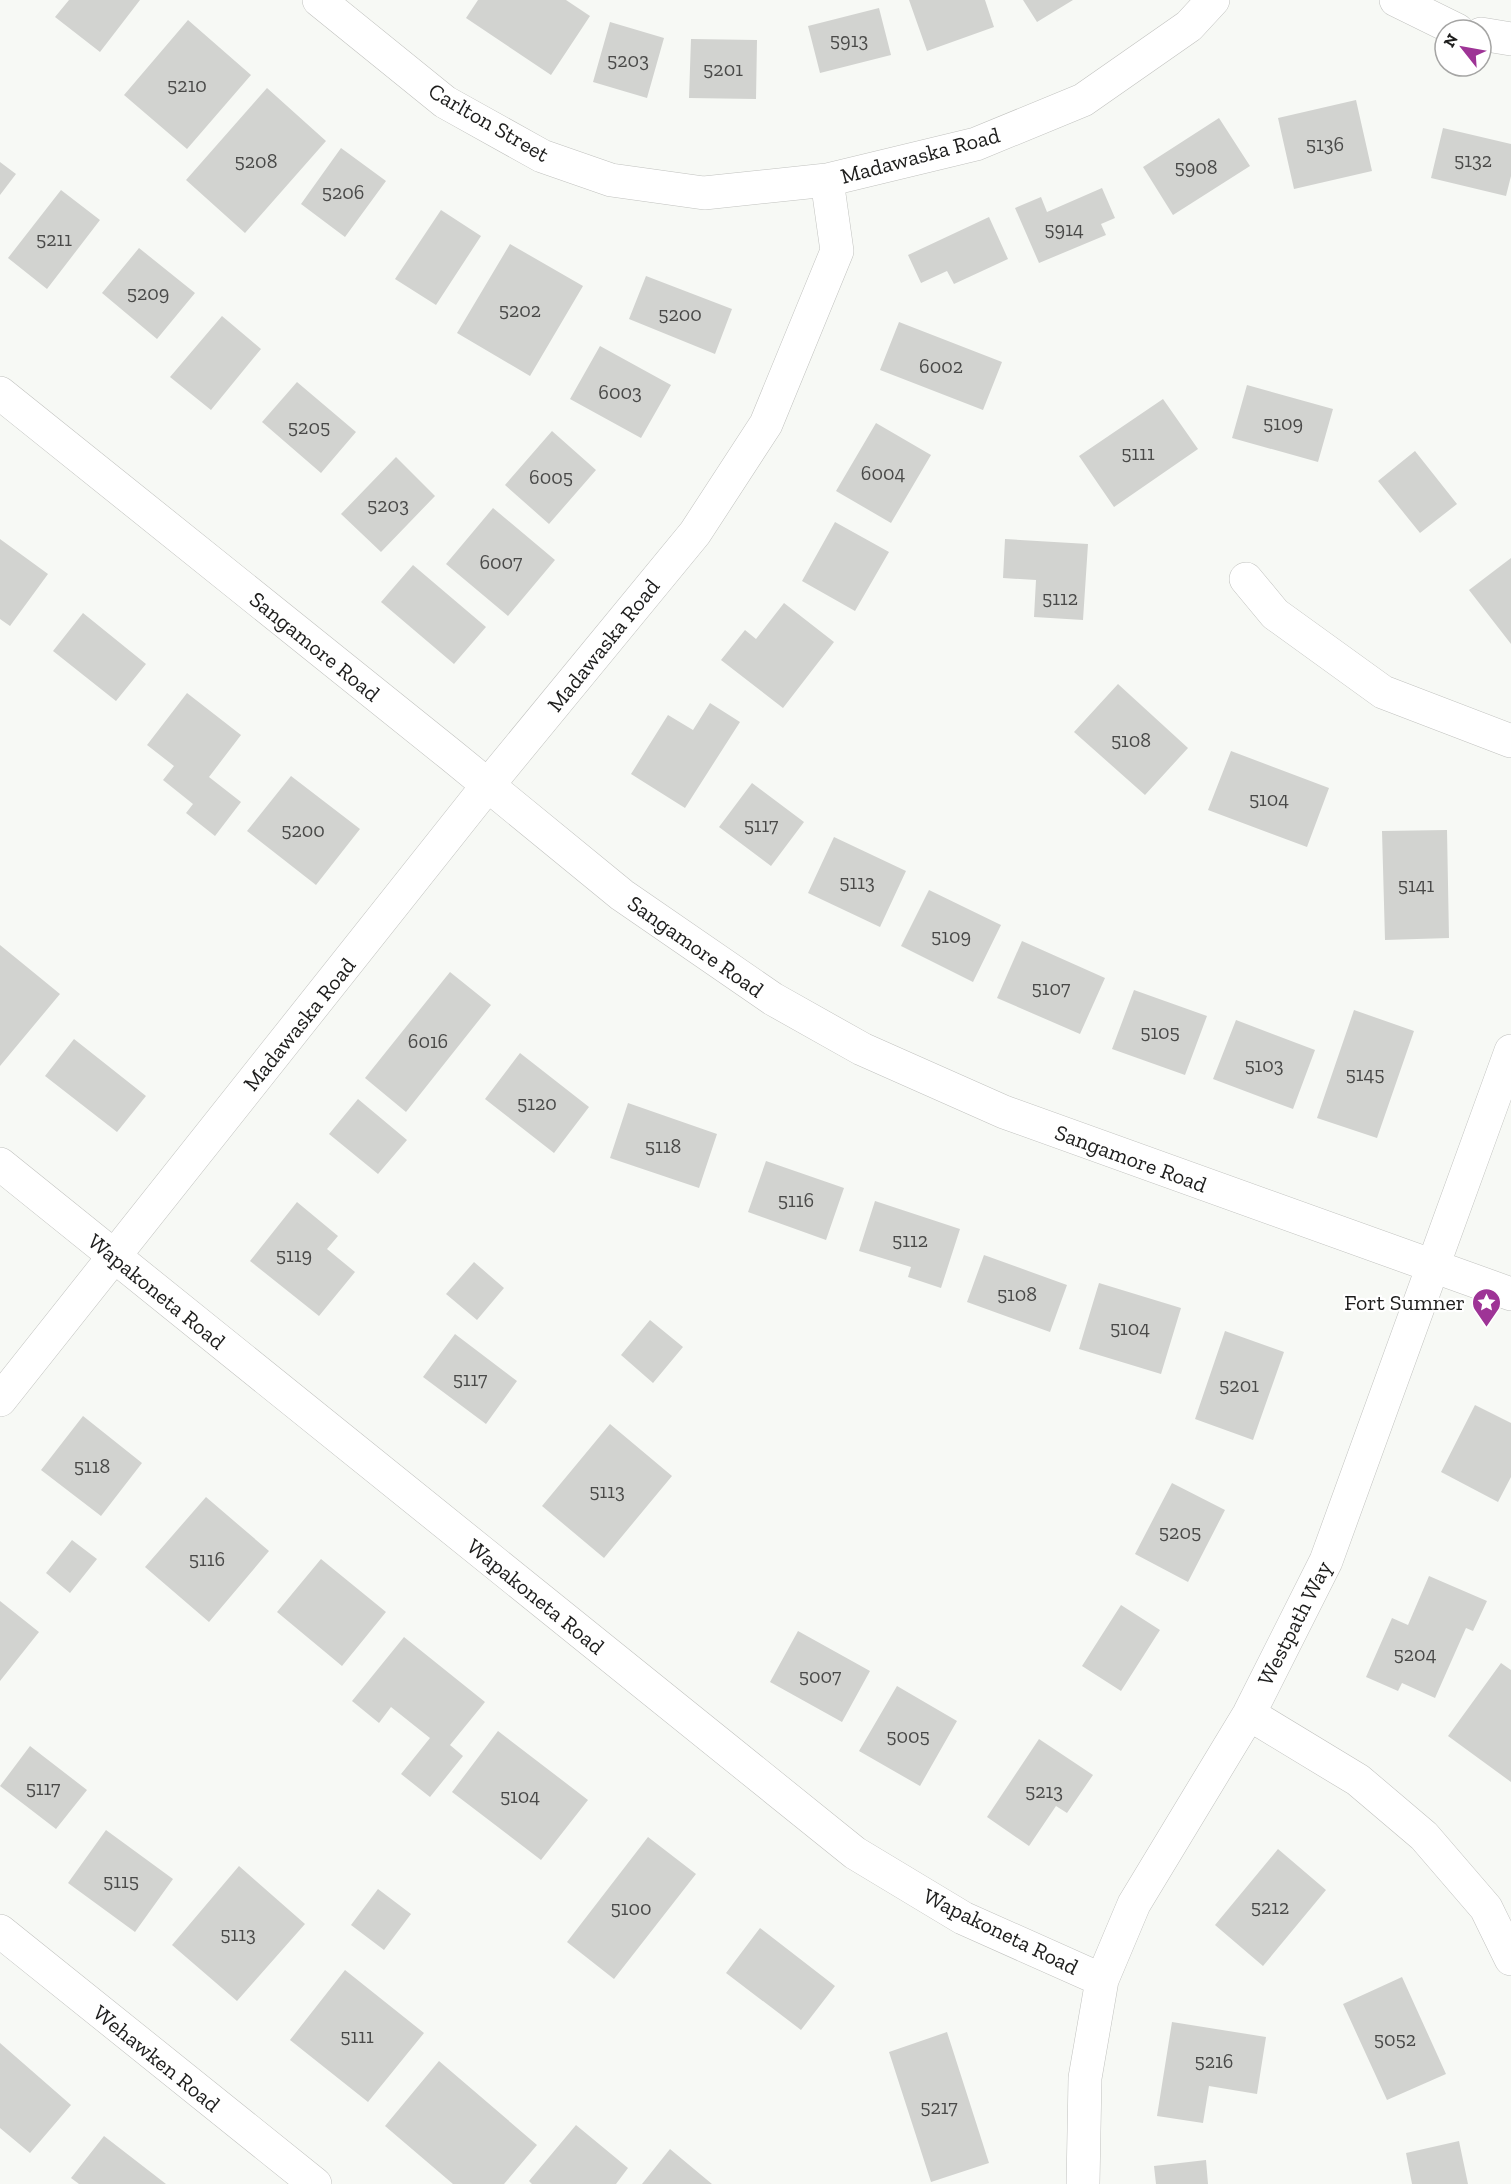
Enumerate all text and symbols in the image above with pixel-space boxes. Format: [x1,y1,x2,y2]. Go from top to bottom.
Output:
north arrow [1433,18,1493,78]
house number: 5913 [830,28,868,52]
text: N [1439,30,1462,51]
house number: 5203 [607,48,649,72]
house number: 5201 [703,57,743,81]
house number: 5210 [167,73,207,97]
street label: Carlton Street [424,77,555,168]
street label: Madawaska Road [838,121,1003,190]
house number: 5136 [1306,132,1344,156]
house number: 5132 [1454,148,1492,172]
house number: 5208 [235,149,277,173]
house number: 5908 [1174,155,1218,179]
house number: 5206 [322,180,364,204]
house number: 5914 [1044,217,1084,241]
house number: 5211 [36,227,72,251]
house number: 5209 [127,281,169,305]
house number: 5202 [499,298,541,322]
house number: 5200 [658,302,702,326]
house number: 6002 [919,354,963,378]
house number: 6003 [598,380,642,404]
house number: 5109 [1263,411,1303,435]
house number: 5205 [288,415,330,439]
house number: 5111 [1121,441,1155,465]
house number: 6004 [861,461,905,485]
house number: 6005 [529,465,573,489]
house number: 5203 [367,493,409,517]
house number: 6007 [479,550,523,574]
street label: Madawaska Road [541,573,665,717]
street label: Sangamore Road [244,586,385,707]
house number: 5112 [1042,586,1078,610]
house number: 5108 [1111,728,1151,752]
house number: 5104 [1249,787,1289,811]
house number: 5117 [744,813,779,837]
house number: 5200 [281,818,325,842]
house number: 5113 [839,870,875,894]
house number: 5141 [1398,873,1435,897]
street label: Sangamore Road [623,890,769,1003]
house number: 5109 [931,924,971,948]
street label: Madawaska Road [237,952,361,1096]
house number: 5107 [1032,976,1071,1000]
house number: 5105 [1140,1020,1180,1044]
house number: 6016 [408,1029,448,1053]
house number: 5103 [1244,1053,1284,1077]
house number: 5145 [1346,1062,1384,1086]
house number: 5120 [517,1091,557,1115]
street label: Sangamore Road [1051,1118,1211,1198]
house number: 5118 [645,1134,681,1158]
house number: 5116 [778,1188,814,1212]
street label: Wapakoneta Road [82,1228,231,1355]
house number: 5112 [892,1228,928,1252]
house number: 5119 [276,1243,312,1267]
house number: 5108 [997,1282,1037,1306]
place icon: Fort Sumner [1470,1286,1502,1328]
place label: Fort Sumner [1344,1289,1465,1316]
house number: 5104 [1110,1316,1150,1340]
house number: 5117 [453,1367,488,1391]
house number: 5201 [1219,1373,1259,1397]
house number: 5118 [74,1454,110,1478]
house number: 5113 [589,1479,625,1503]
house number: 5205 [1159,1520,1201,1544]
street label: Wapakoneta Road [461,1533,610,1660]
house number: 5116 [189,1547,225,1571]
street label: Westpath Way [1252,1556,1338,1690]
house number: 5204 [1394,1642,1437,1666]
house number: 5007 [799,1664,842,1688]
house number: 5005 [886,1724,930,1748]
house number: 5117 [26,1776,61,1800]
house number: 5213 [1025,1779,1063,1803]
house number: 5104 [500,1784,540,1808]
house number: 5115 [103,1869,139,1893]
street label: Wapakoneta Road [919,1882,1083,1981]
house number: 5212 [1251,1895,1289,1919]
house number: 5100 [611,1896,651,1920]
house number: 5113 [220,1922,256,1946]
street label: Wehawken Road [88,1999,226,2118]
house number: 5111 [340,2024,374,2048]
house number: 5052 [1374,2027,1416,2051]
house number: 5216 [1195,2049,1233,2073]
house number: 5217 [920,2095,958,2119]

